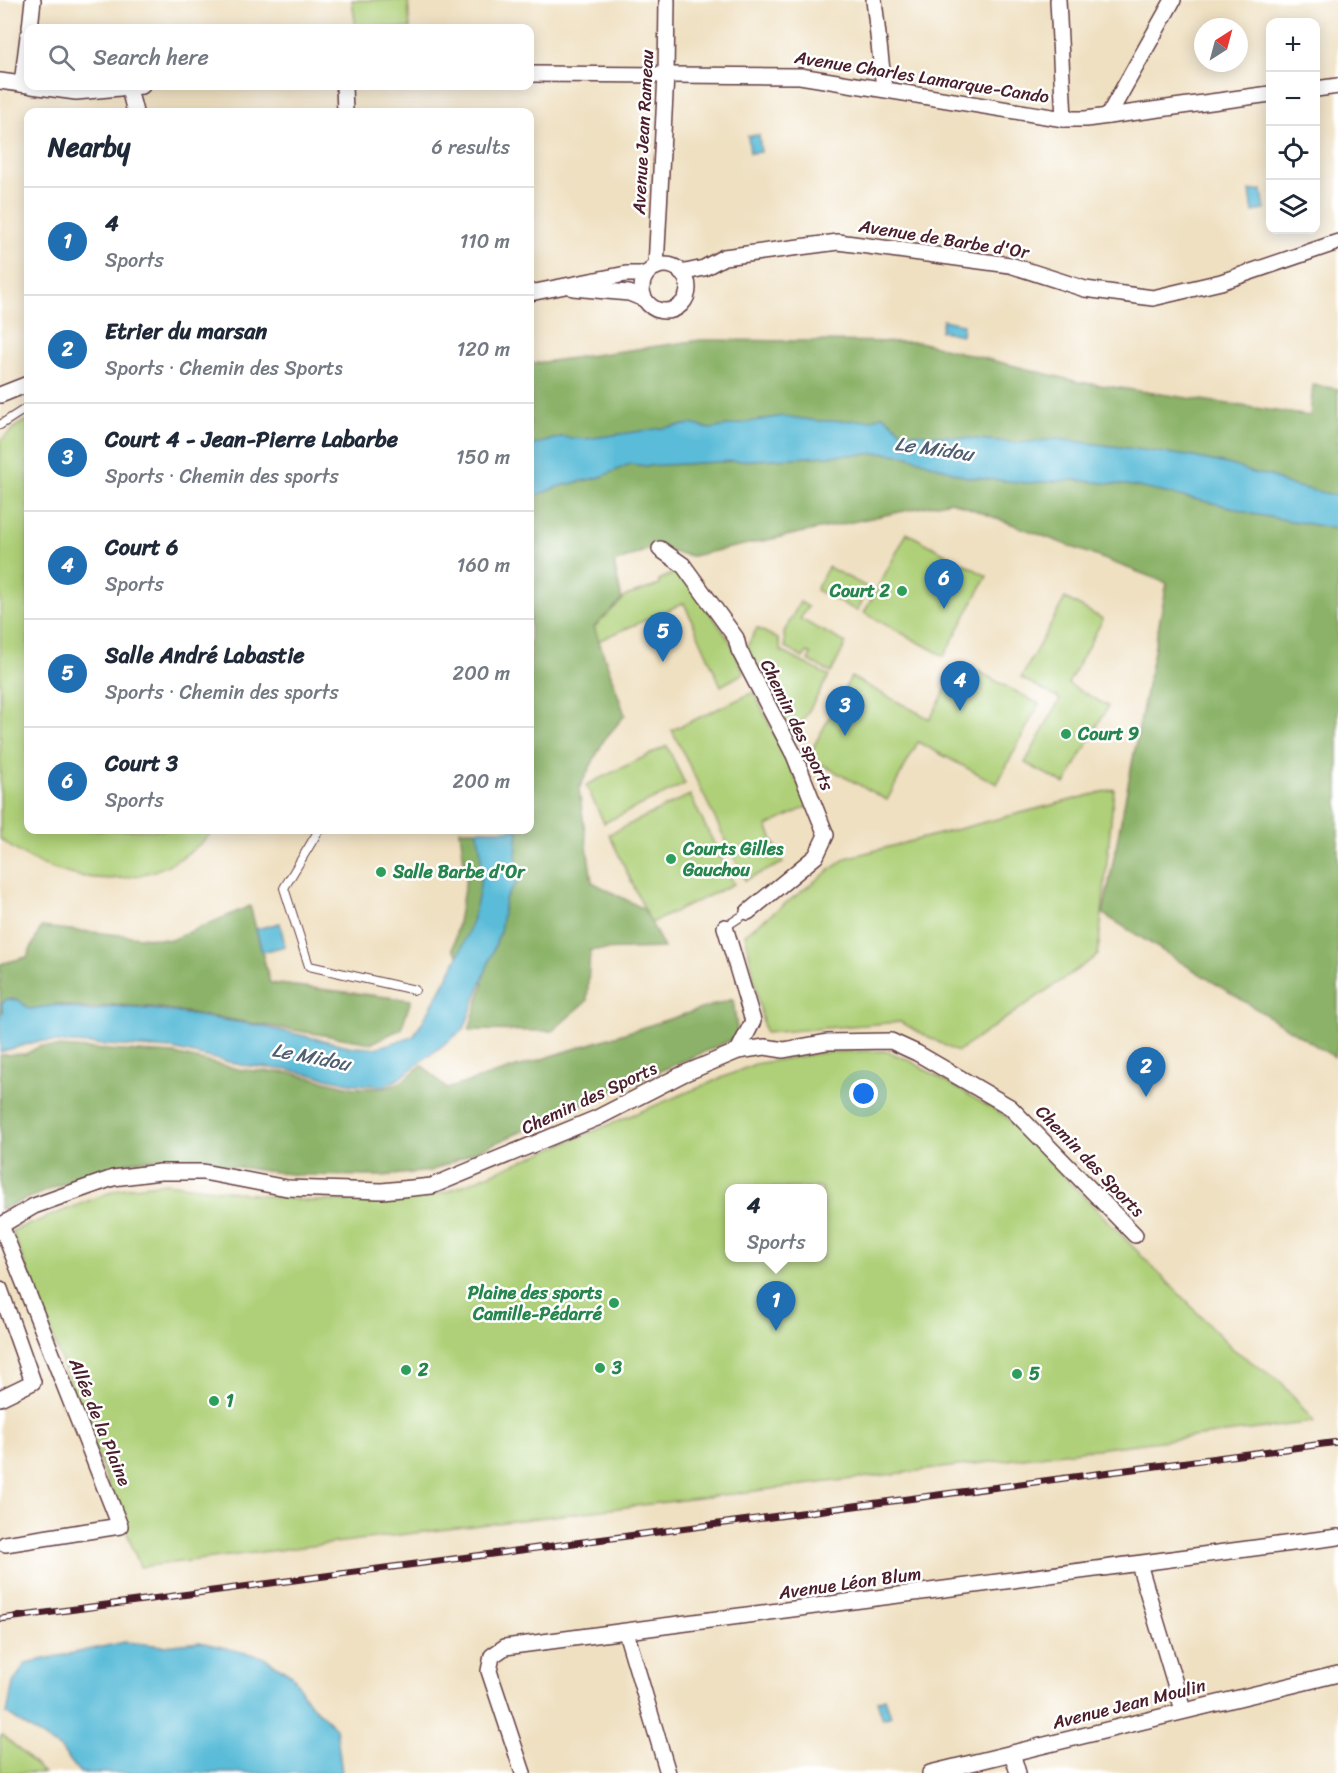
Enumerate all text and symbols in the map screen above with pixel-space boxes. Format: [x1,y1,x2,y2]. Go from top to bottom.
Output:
north arrow [1194,18,1248,72]
map controls [1266,18,1320,234]
button: + [1266,18,1320,72]
search box [24,24,534,90]
text: Search here [93,38,209,77]
icon: search [45,41,78,74]
street label: Avenue Charles Lamarque-Cando [791,41,1052,113]
street label: Avenue Jean Rameau [623,48,663,216]
button: − [1266,72,1320,126]
text: Nearby [48,124,130,170]
button: locate [1266,126,1320,180]
text: 6 results [431,130,510,165]
button: layers [1266,180,1320,234]
text: 4 [105,204,119,243]
street label: Avenue de Barbe d'Or [856,210,1033,268]
text: 1 [63,224,72,259]
text: 110 m [460,224,510,259]
text: Sports [105,243,164,278]
text: Etrier du marsan [105,312,267,351]
text: 2 [62,332,73,367]
text: 120 m [457,332,510,367]
text: Sports · Chemin des Sports [105,351,343,386]
text: Court 4 - Jean-Pierre Labarbe [105,420,398,459]
water label: Le Midou [893,426,978,472]
text: 3 [62,440,73,475]
text: 150 m [456,440,510,475]
text: Sports · Chemin des sports [105,459,339,494]
text: Court 6 [105,528,179,567]
text: 4 [61,548,74,583]
text: 160 m [457,548,510,583]
pin: 6 [924,560,964,609]
text: Sports [105,567,164,602]
place label: Court 2 [829,575,891,607]
marker: Court 2 [895,584,909,598]
pin: 5 [644,612,682,662]
text: Salle André Labastie [105,636,305,675]
street label: Chemin des sports [751,654,843,797]
text: 5 [61,656,74,691]
text: 200 m [453,656,510,691]
pin: 4 [940,662,980,711]
text: Sports · Chemin des sports [105,675,339,710]
pin: 3 [826,686,864,736]
place label: Court 9 [1077,718,1139,750]
marker: Court 9 [1059,727,1073,741]
text: Court 3 [105,744,178,783]
text: 6 [62,764,73,799]
text: 200 m [453,764,510,799]
text: Sports [105,783,164,818]
place label: Courts Gilles Gauchou [682,833,784,886]
marker: Courts Gilles Gauchou [664,852,678,866]
place label: Salle Barbe d'Or [392,856,526,888]
marker: Salle Barbe d'Or [374,865,388,879]
water label: Le Midou [269,1032,355,1082]
pin: 2 [1126,1048,1166,1097]
street label: Chemin des Sports [516,1052,663,1144]
your location [849,1079,878,1108]
street label: Chemin des Sports [1027,1097,1153,1225]
popup [725,1184,827,1262]
text: 4 [747,1186,760,1225]
text: Sports [747,1225,805,1260]
place label: Plaine des sports Camille-Pédarré [468,1277,603,1330]
pin: 1 [756,1282,796,1331]
marker: Plaine des sports Camille-Pédarré [607,1296,621,1310]
street label: Allée de la Plaine [59,1352,140,1491]
place label: 3 [611,1352,622,1384]
place label: 2 [417,1354,429,1386]
place label: 5 [1029,1358,1040,1390]
marker: 3 [593,1361,607,1375]
marker: 2 [399,1363,413,1377]
marker: 5 [1010,1367,1024,1381]
place label: 1 [226,1385,234,1417]
marker: 1 [207,1394,221,1408]
street label: Avenue Léon Blum [776,1557,923,1609]
street label: Avenue Jean Moulin [1048,1669,1209,1739]

